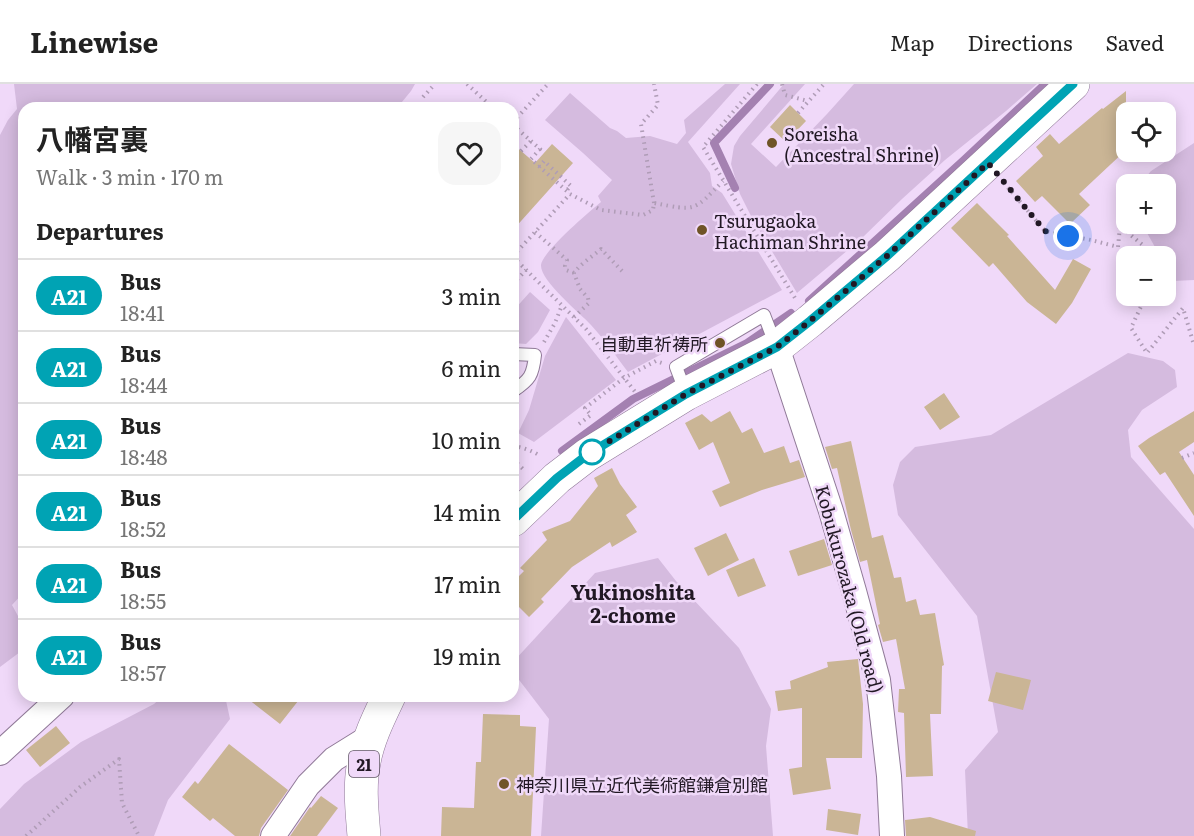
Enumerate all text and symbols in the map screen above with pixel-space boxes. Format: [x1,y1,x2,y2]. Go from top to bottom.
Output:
text: Linewise [30,20,158,62]
text: Map [890,26,935,57]
text: Directions [968,26,1073,57]
text: Saved [1106,26,1164,57]
map controls [1116,102,1176,306]
button: locate [1116,102,1176,162]
text: 八幡宮裏 [36,117,148,159]
place label: Soreisha (Ancestral Shrine) [784,120,939,168]
button: heart [438,122,501,185]
marker: Soreisha (Ancestral Shrine) [765,136,779,150]
text: Walk · 3 min · 170 m [36,161,223,191]
button: + [1116,174,1176,234]
place label: Tsurugaoka Hachiman Shrine [714,207,866,255]
text: Departures [36,214,163,247]
your location [1053,221,1083,251]
marker: Tsurugaoka Hachiman Shrine [695,223,709,237]
button: − [1116,246,1176,306]
text: Bus [120,264,161,297]
text: 3 min [441,279,501,312]
text: A21 [51,280,87,311]
text: 18:41 [120,297,165,327]
place label: 自動車祈祷所 [600,330,708,357]
text: Bus [120,336,161,369]
marker: 自動車祈祷所 [713,336,727,350]
text: 6 min [442,351,501,384]
text: A21 [51,352,87,383]
text: 18:44 [120,369,167,399]
text: Bus [120,408,161,441]
text: 10 min [432,423,501,456]
text: A21 [51,424,87,455]
unlabelled marker [579,439,605,465]
text: 18:48 [120,441,167,471]
text: Bus [120,480,161,513]
street label: Kobukurozaka (Old road) [809,482,891,696]
text: 14 min [433,495,501,528]
text: A21 [51,496,87,527]
text: 18:52 [120,513,166,543]
text: Bus [120,552,161,585]
text: 17 min [434,567,501,600]
text: A21 [51,568,87,599]
district label: Yukinoshita 2-chome [571,576,696,629]
text: 18:55 [120,585,166,615]
text: Bus [120,624,161,657]
text: 19 min [433,639,501,672]
text: A21 [51,640,87,671]
text: 18:57 [120,657,166,687]
road number: 21 [349,751,379,777]
place label: 神奈川県立近代美術館鎌倉別館 [516,771,768,798]
marker: 神奈川県立近代美術館鎌倉別館 [497,777,511,791]

